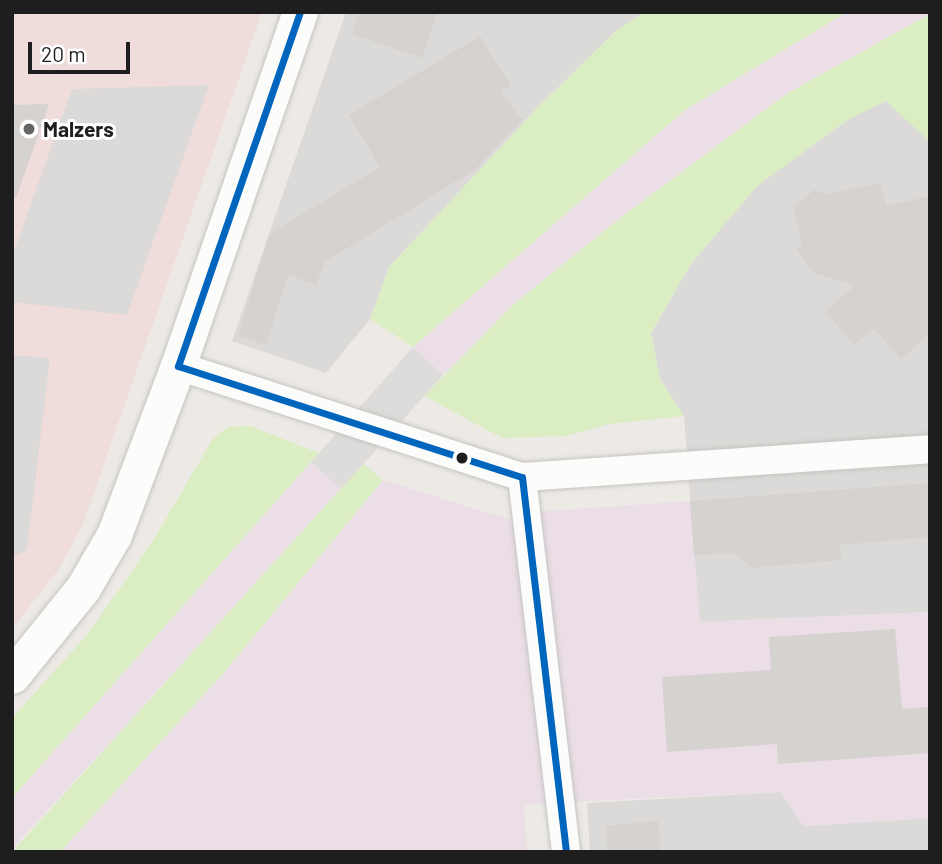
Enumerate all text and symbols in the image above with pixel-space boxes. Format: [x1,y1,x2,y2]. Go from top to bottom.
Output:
scale bar [32,28,133,72]
text: 20 m [41,41,86,66]
place label: Malzers [43,116,114,142]
marker: Malzers [21,121,37,137]
unlabelled marker [455,451,469,465]

